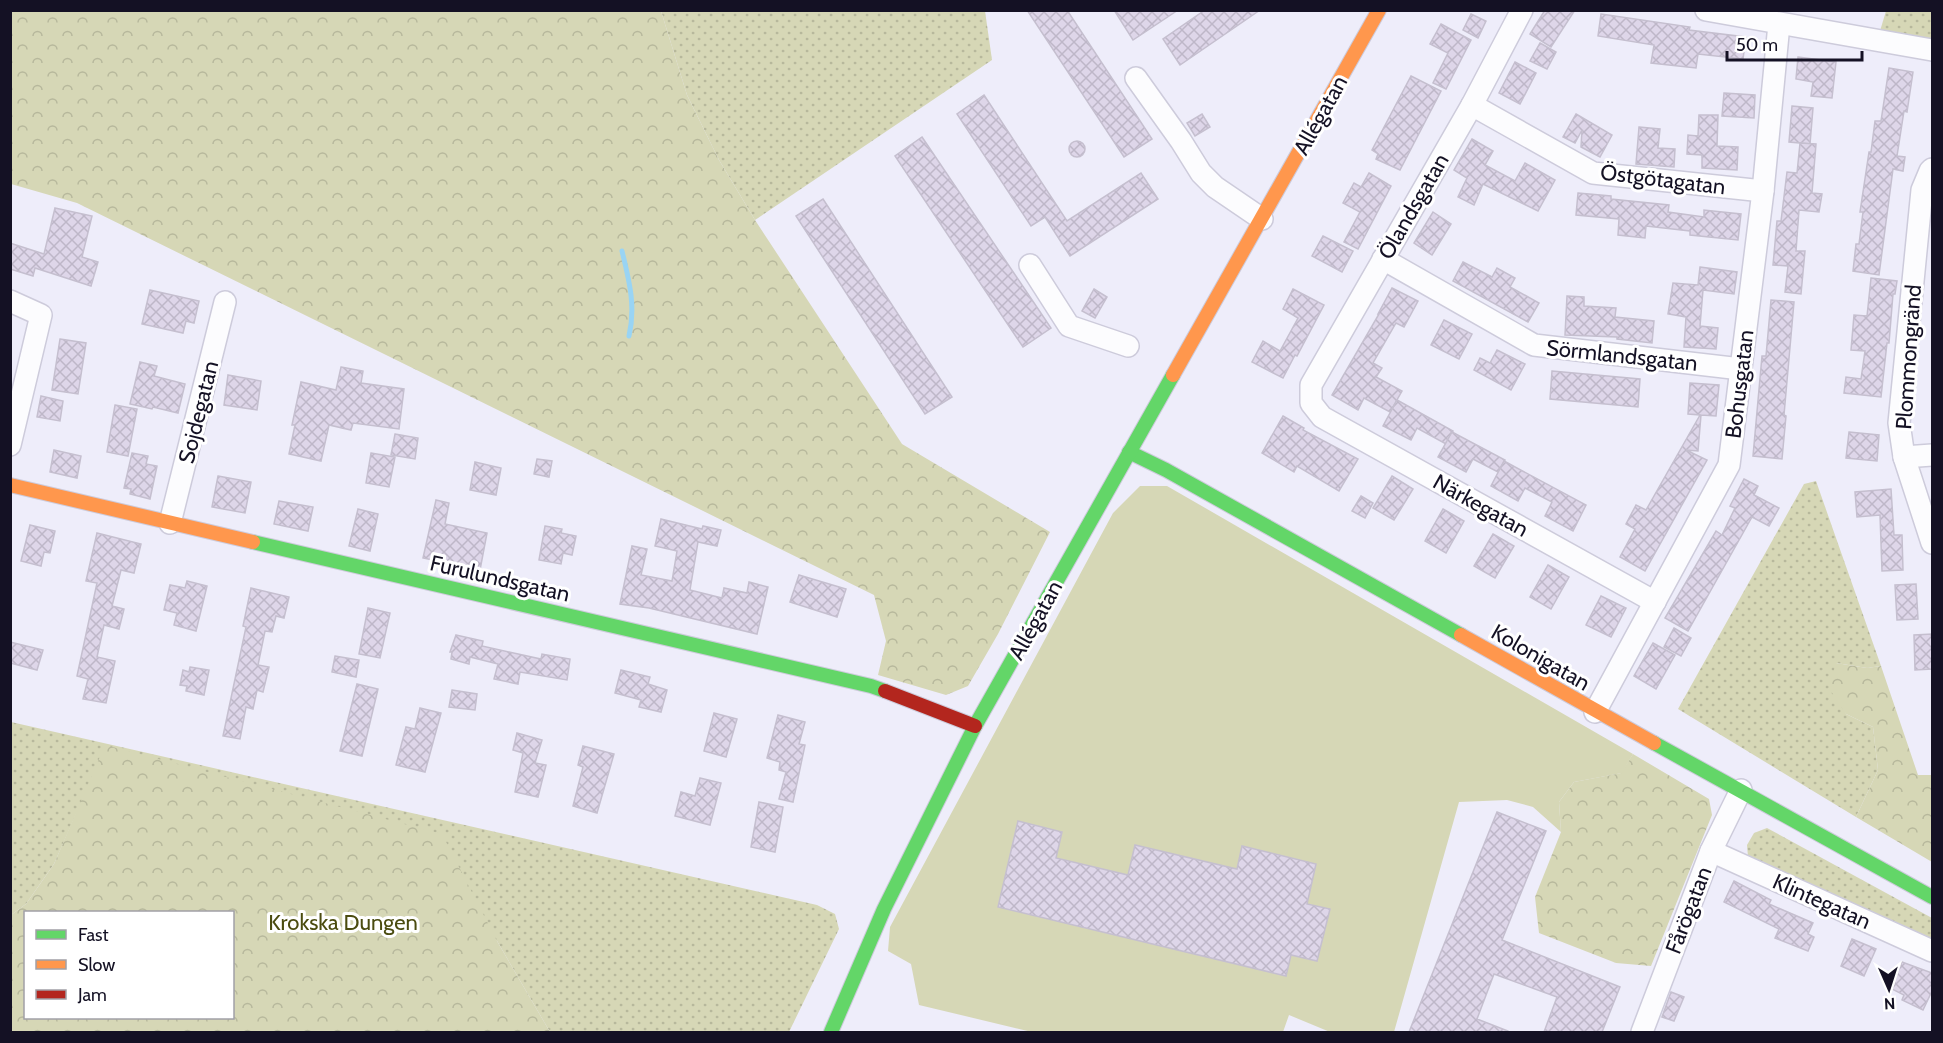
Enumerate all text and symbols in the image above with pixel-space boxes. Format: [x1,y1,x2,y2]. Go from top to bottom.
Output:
scale bar [1727,24,1862,62]
text: 50 m [1736,34,1778,56]
street label: Allégatan [1288,71,1353,160]
street label: Ölandsgatan [1372,149,1455,264]
street label: Östgötagatan [1599,158,1727,201]
street label: Plommongränd [1890,284,1927,431]
street label: Bohusgatan [1719,328,1760,440]
street label: Sörmlandsgatan [1545,334,1699,377]
street label: Sojdegatan [173,358,224,466]
street label: Närkegatan [1428,468,1533,543]
street label: Furulundsgatan [427,549,572,608]
street label: Allégatan [1003,576,1068,665]
street label: Kolonigatan [1487,618,1595,697]
street label: Fårögatan [1660,863,1717,958]
street label: Klintegatan [1769,868,1875,935]
park label: Krokska Dungen [268,909,418,936]
legend [24,911,234,1019]
text: Fast [78,924,109,946]
text: Slow [78,954,115,976]
north arrow [1859,959,1919,1019]
text: Jam [77,984,107,1006]
text: N [1884,994,1896,1013]

